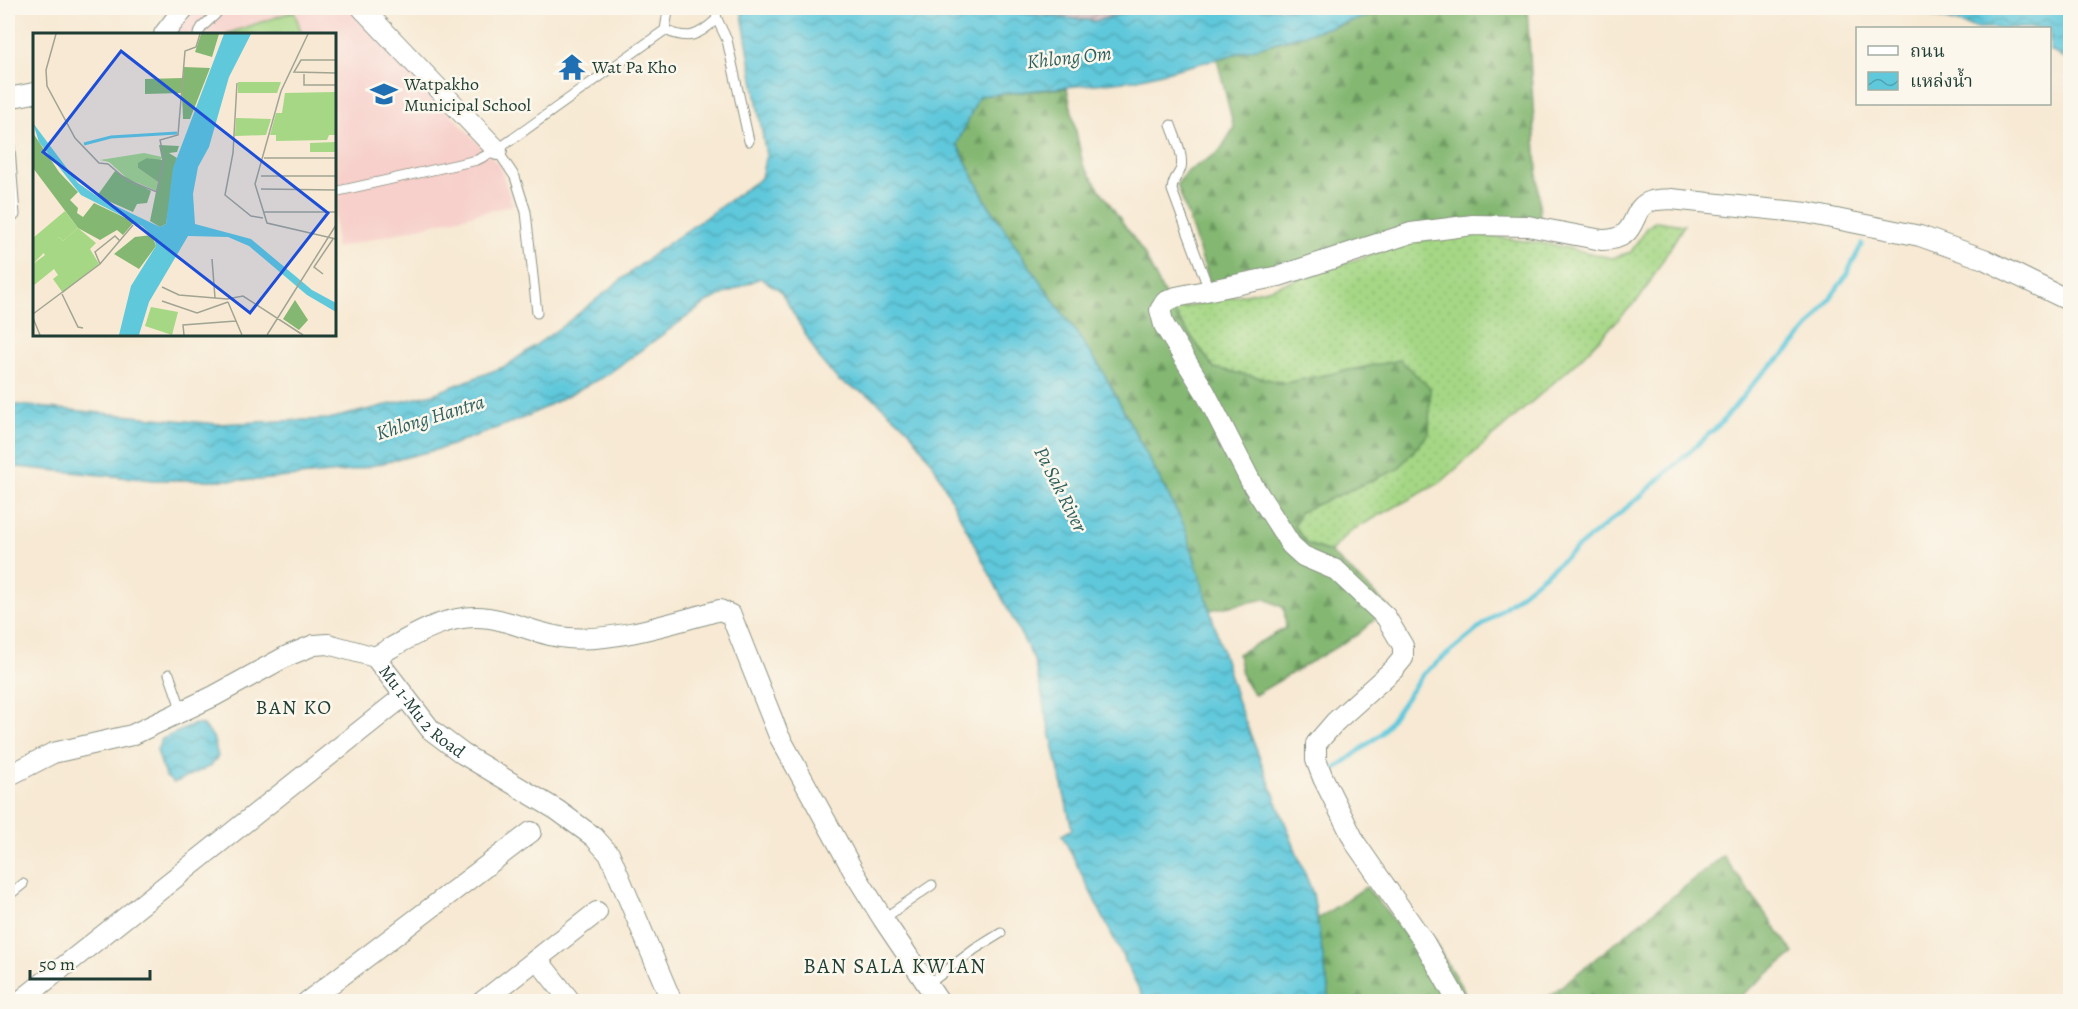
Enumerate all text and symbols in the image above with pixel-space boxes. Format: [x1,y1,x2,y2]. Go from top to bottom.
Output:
legend [1856,27,2051,105]
inset map [33,33,336,336]
text: ถนน [1910,39,1945,63]
water label: Khlong Om [1025,40,1113,75]
temple icon: Wat Pa Kho [557,52,587,82]
place label: Wat Pa Kho [591,55,677,79]
text: แหล่งน้ำ [1910,67,1973,93]
place label: Watpakho Municipal School [403,72,531,117]
school or university icon: Watpakho Municipal School [369,79,399,109]
water label: Khlong Hantra [373,388,488,447]
water label: Pa Sak River [1028,442,1094,538]
street label: Mu 1-Mu 2 Road [373,660,470,764]
district label: BAN KO [256,694,333,721]
scale bar [30,943,150,981]
text: 50 m [39,952,75,976]
district label: BAN SALA KWIAN [803,952,987,980]

